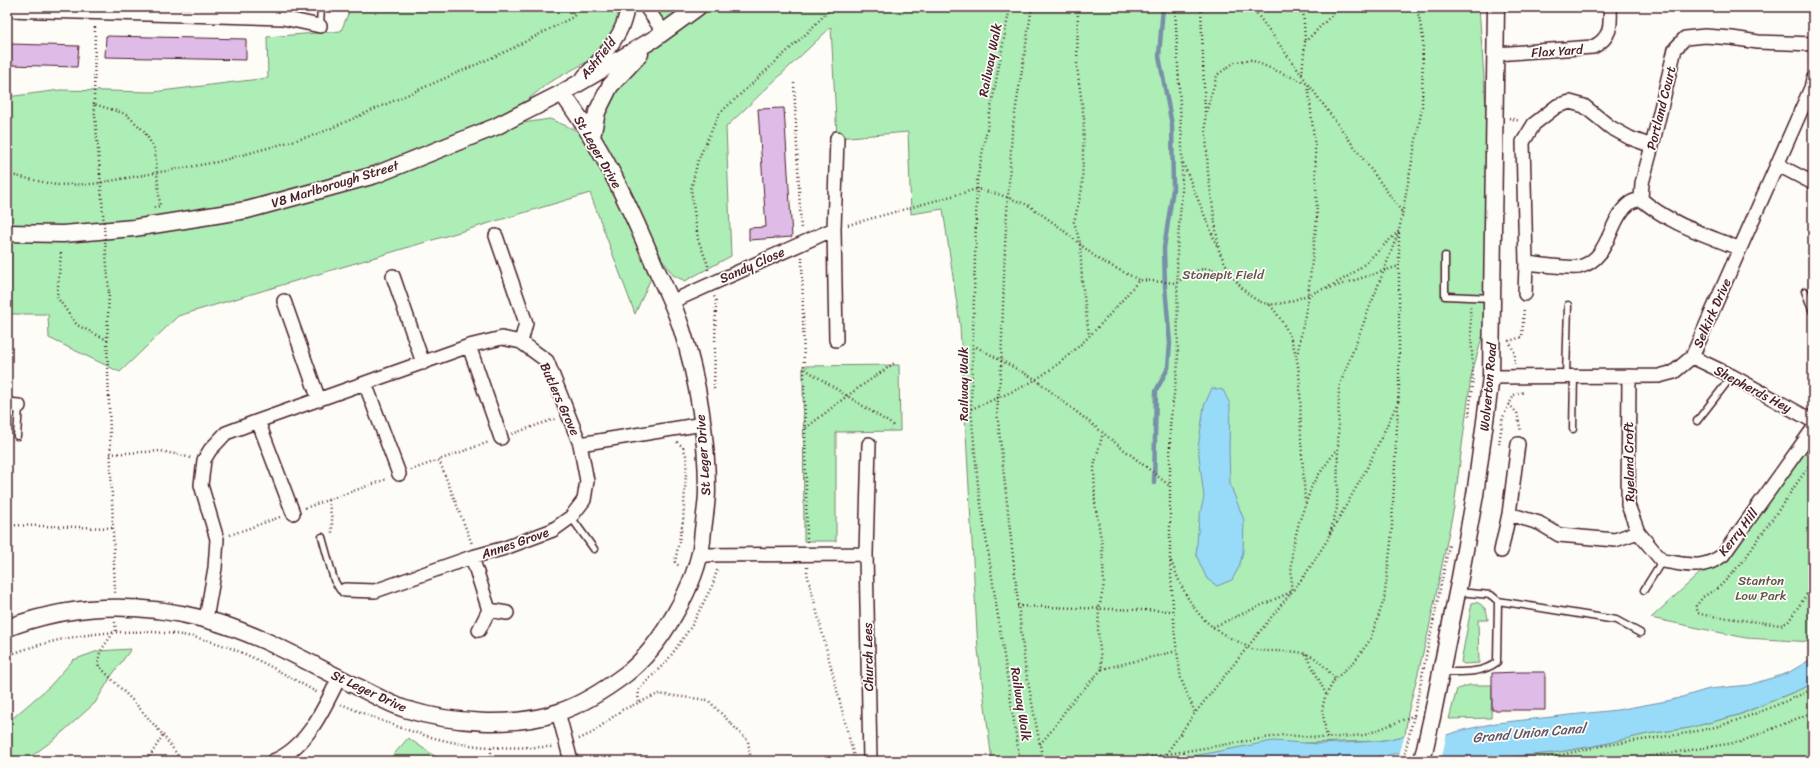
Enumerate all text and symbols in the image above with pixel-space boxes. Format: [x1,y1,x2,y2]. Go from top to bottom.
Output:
street label: Railway Walk [972,21,1008,99]
street label: Ashfield [573,31,623,85]
street label: Flax Yard [1530,38,1585,64]
street label: Portland Court [1639,63,1683,152]
street label: St Leger Drive [568,111,628,193]
street label: V8 Marlborough Street [268,153,402,214]
street label: Sandy Close [715,240,789,290]
park label: Stonepit Field [1182,263,1265,286]
street label: Selkirk Drive [1686,274,1738,352]
street label: Wolverton Road [1473,341,1503,432]
street label: Railway Walk [952,347,975,421]
street label: Butlers Grove [534,358,587,440]
street label: Shepherds Hey [1710,359,1796,419]
street label: St Leger Drive [689,413,717,496]
street label: Ryeland Croft [1617,422,1641,502]
street label: Kerry Hill [1712,503,1764,561]
street label: Annes Grove [477,521,552,566]
park label: Stanton Low Park [1735,569,1787,607]
street label: Church Lees [856,622,880,692]
street label: St Leger Drive [327,663,411,719]
street label: Railway Walk [1004,665,1038,743]
water label: Grand Union Canal [1472,715,1589,750]

